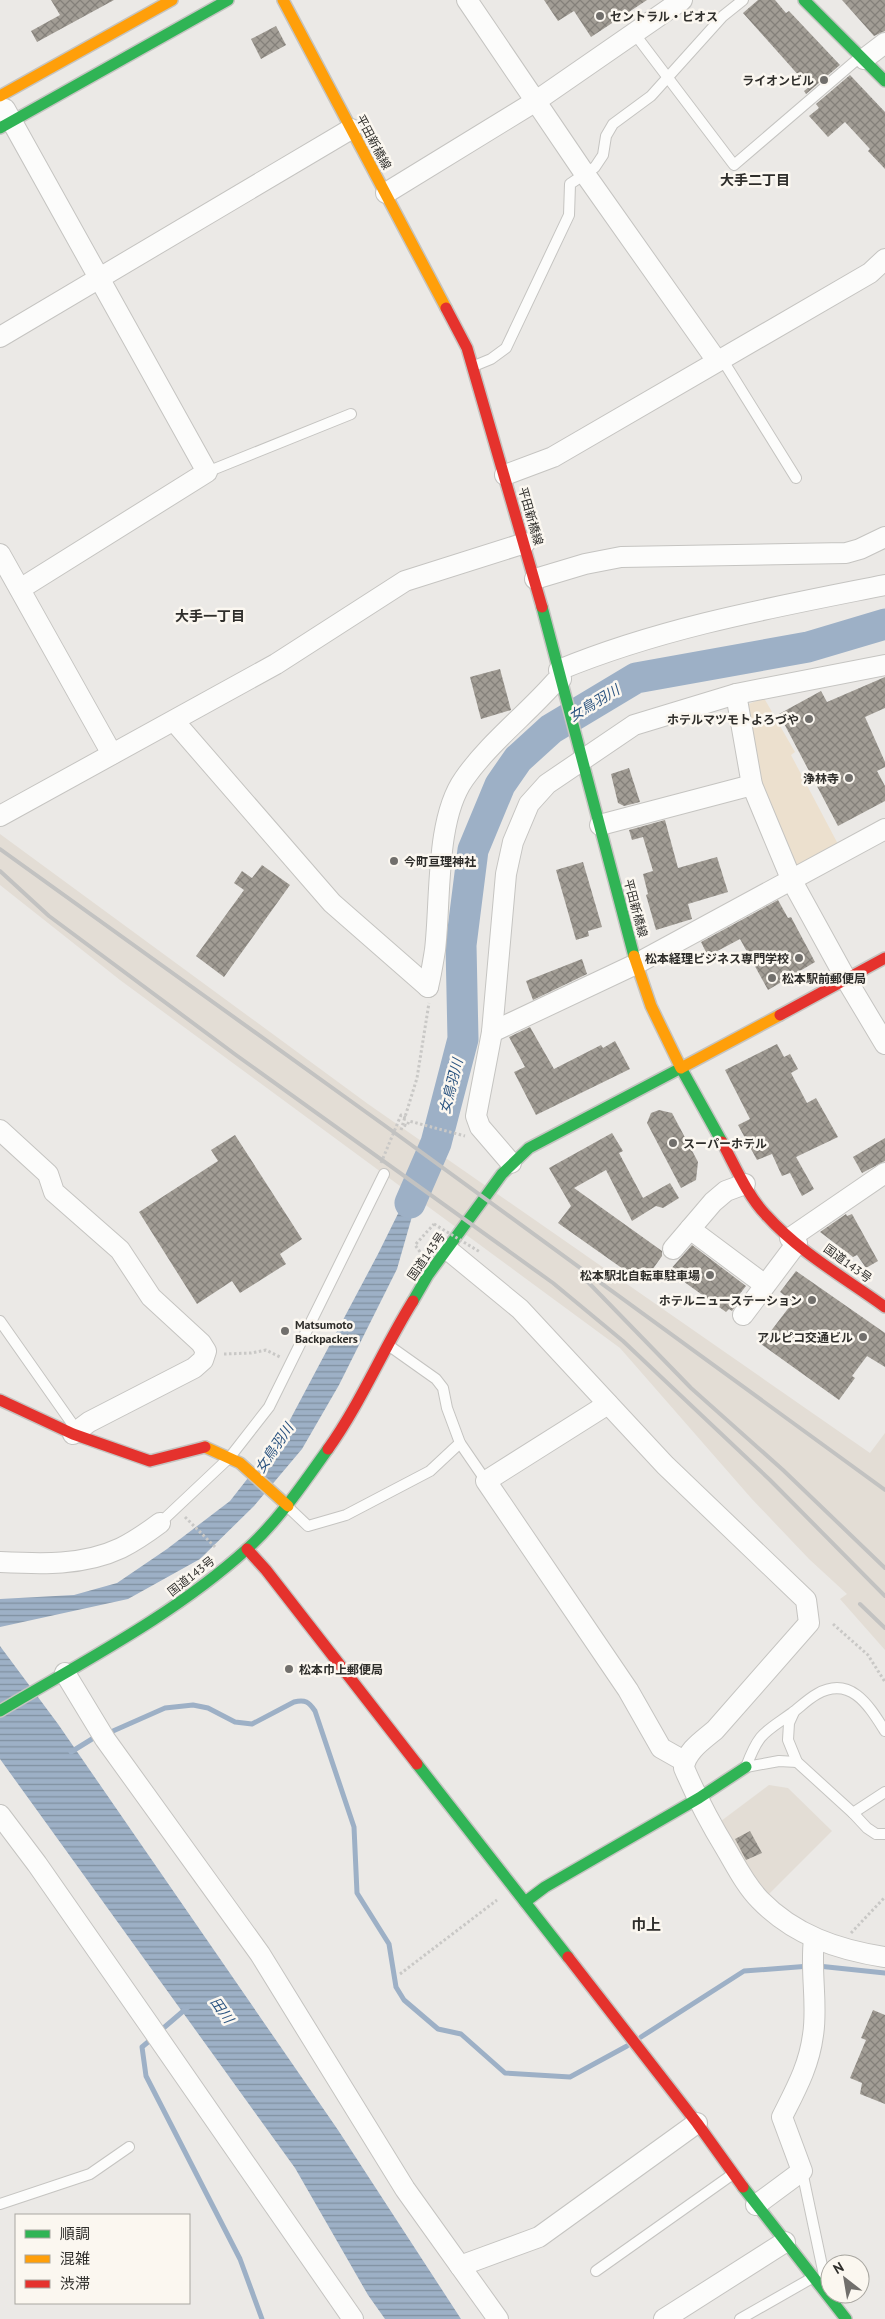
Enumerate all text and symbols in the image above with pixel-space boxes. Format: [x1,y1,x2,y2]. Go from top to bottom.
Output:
place label: セントラル・ビオス [610,9,718,24]
marker: セントラル・ビオス [594,10,606,22]
place label: ライオンビル [742,73,814,88]
marker: ライオンビル [818,74,830,86]
street label: 平田新橋線 [353,112,395,172]
district label: 大手二丁目 [720,171,790,189]
street label: 平田新橋線 [516,485,546,547]
district label: 大手一丁目 [175,607,245,625]
water label: 女鳥羽川 [565,680,624,725]
place label: ホテルマツモトよろづや [667,712,799,727]
marker: ホテルマツモトよろづや [803,713,815,725]
place label: 浄林寺 [803,771,839,786]
marker: 浄林寺 [843,772,855,784]
place label: 今町亘理神社 [404,854,476,869]
marker: 今町亘理神社 [388,855,400,867]
street label: 平田新橋線 [621,877,651,939]
place label: 松本経理ビジネス専門学校 [645,951,789,966]
marker: 松本経理ビジネス専門学校 [793,952,805,964]
place label: 松本駅前郵便局 [782,971,866,986]
marker: 松本駅前郵便局 [766,972,778,984]
water label: 女鳥羽川 [435,1055,467,1115]
place label: スーパーホテル [683,1136,767,1151]
marker: スーパーホテル [667,1137,679,1149]
street label: 国道143号 [404,1229,448,1283]
street label: 国道143号 [821,1241,875,1285]
place label: 松本駅北自転車駐車場 [580,1268,700,1283]
marker: 松本駅北自転車駐車場 [704,1269,716,1281]
place label: ホテルニューステーション [659,1293,802,1308]
marker: ホテルニューステーション [806,1294,818,1306]
place label: Matsumoto Backpackers [295,1317,358,1346]
marker: Matsumoto Backpackers [279,1325,291,1337]
place label: アルピコ交通ビル [757,1330,853,1345]
marker: アルピコ交通ビル [857,1331,869,1343]
water label: 女鳥羽川 [251,1418,298,1476]
street label: 国道143号 [164,1553,218,1599]
place label: 松本巾上郵便局 [299,1662,383,1677]
marker: 松本巾上郵便局 [283,1663,295,1675]
district label: 巾上 [631,1915,661,1934]
water label: 田川 [207,1993,239,2028]
legend [15,2214,190,2304]
text: 順調 [60,2224,90,2243]
text: 混雑 [60,2249,90,2268]
north arrow [820,2254,870,2304]
text: N [830,2258,847,2278]
text: 渋滞 [60,2274,90,2293]

